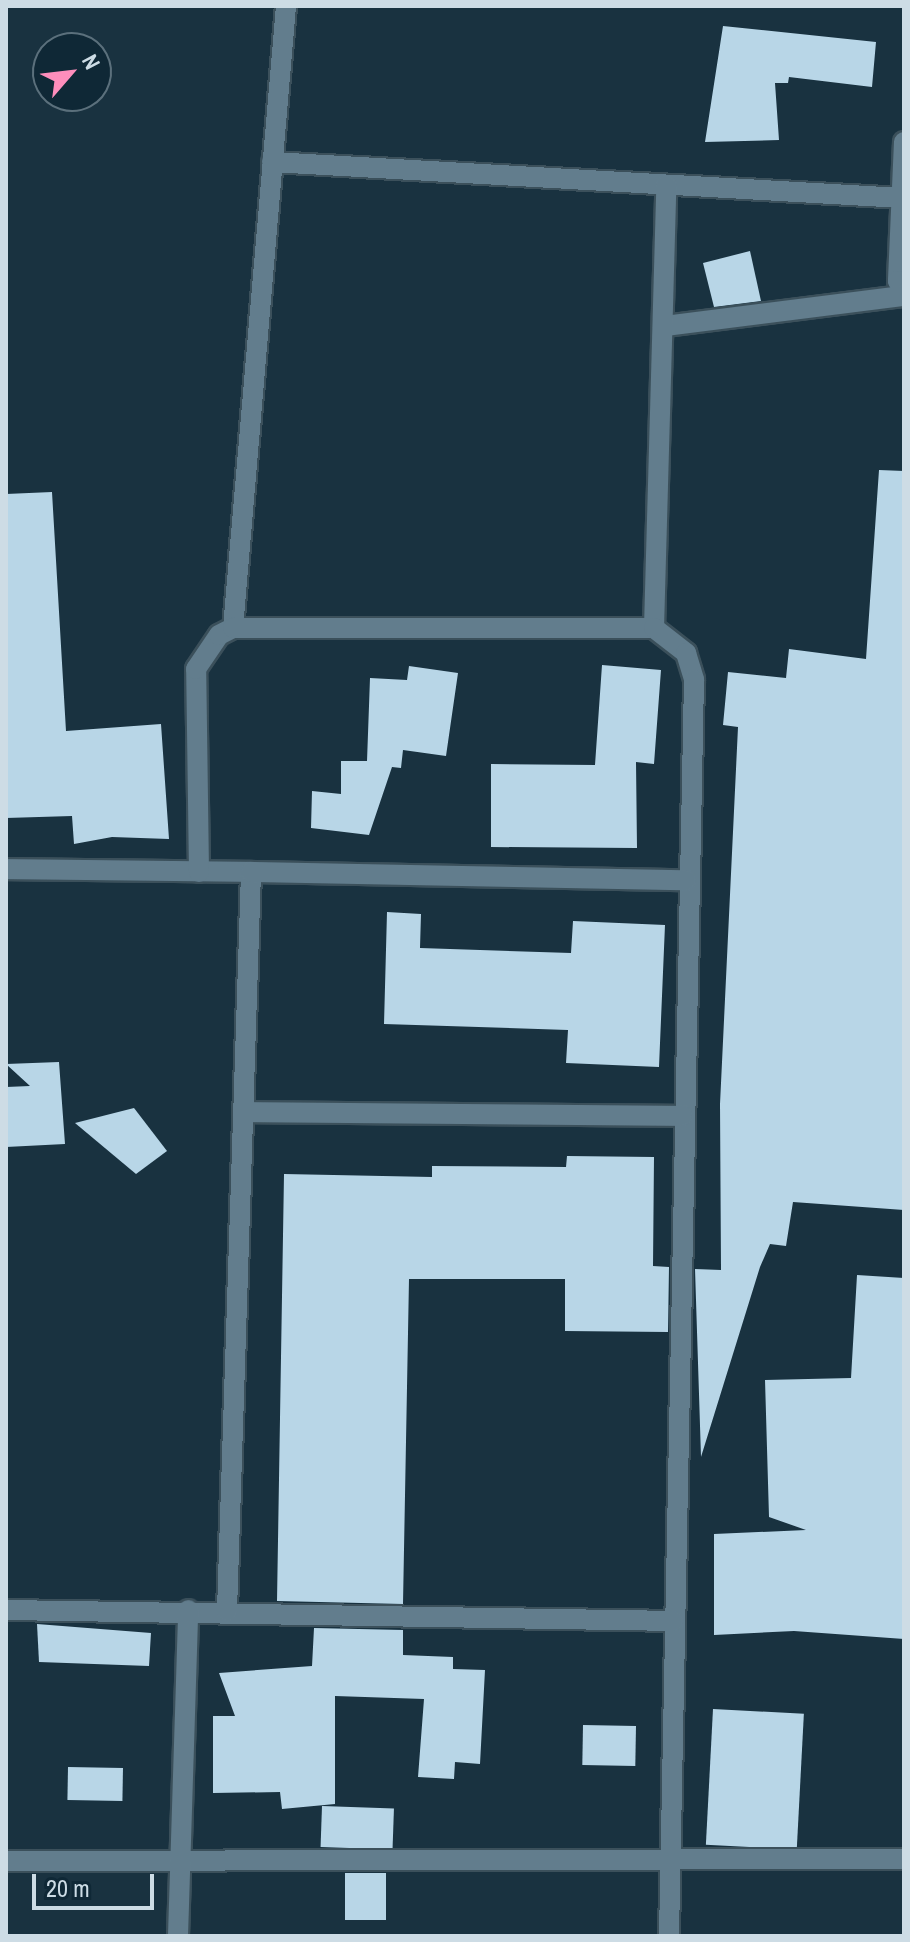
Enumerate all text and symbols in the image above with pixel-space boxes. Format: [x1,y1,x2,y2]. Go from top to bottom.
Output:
north arrow [32,32,112,112]
text: N [75,49,108,74]
scale bar [36,1858,158,1908]
text: 20 m [46,1872,90,1904]

